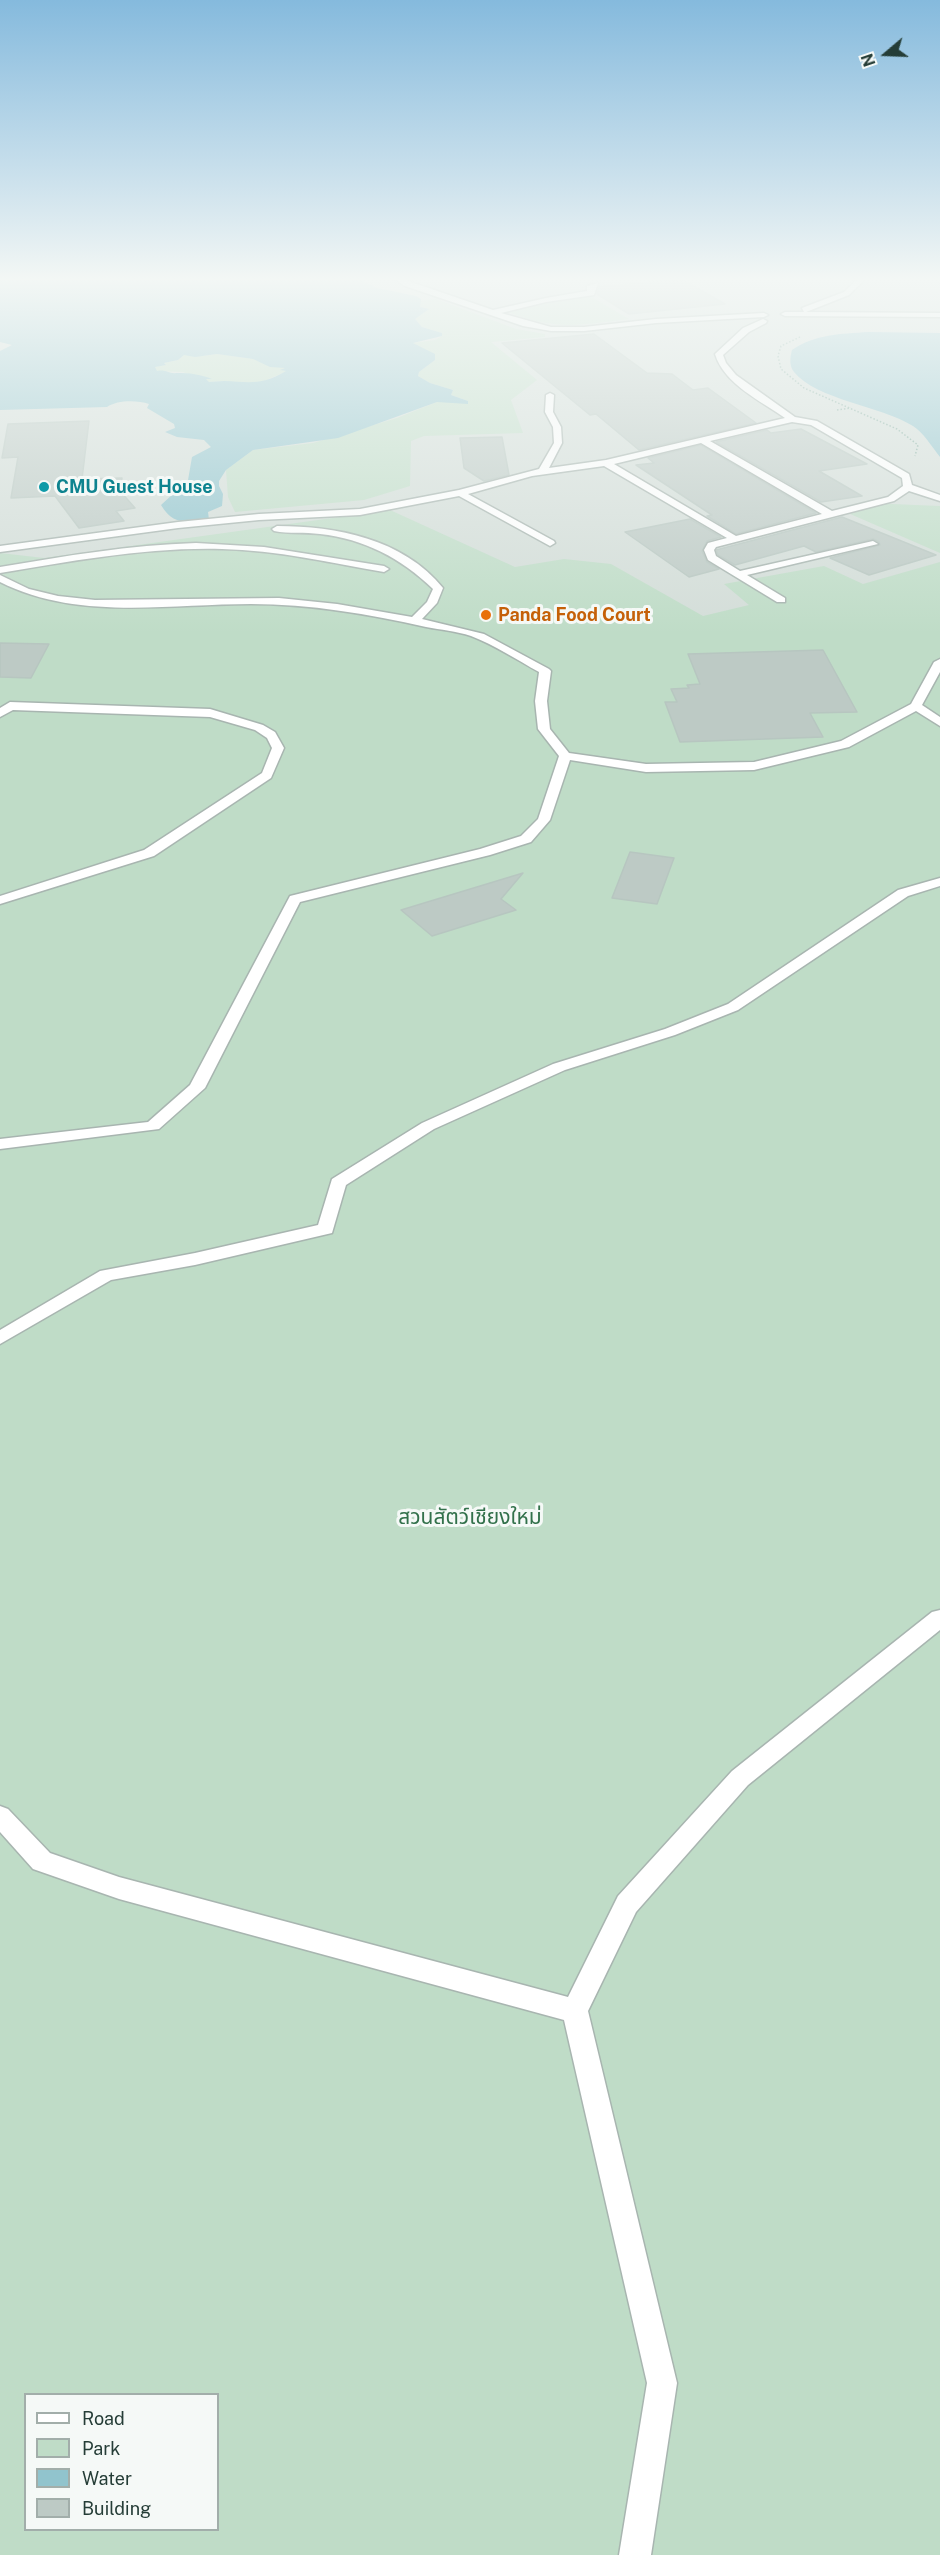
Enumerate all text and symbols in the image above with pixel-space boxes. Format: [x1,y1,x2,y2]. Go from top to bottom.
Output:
north arrow [856,24,916,84]
text: N [857,51,880,69]
place label: CMU Guest House [56,476,213,498]
marker: CMU Guest House [37,480,51,494]
place label: Panda Food Court [498,604,651,626]
marker: Panda Food Court [479,608,493,622]
park label: สวนสัตว์เชียงใหม่ [398,1505,542,1531]
legend [24,2393,219,2531]
text: Road [82,2408,125,2429]
text: Park [82,2438,120,2459]
text: Water [82,2468,132,2489]
text: Building [82,2498,151,2519]

